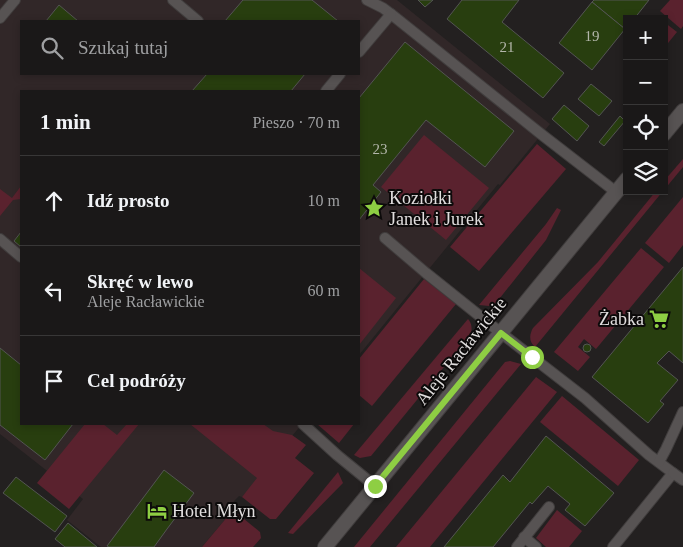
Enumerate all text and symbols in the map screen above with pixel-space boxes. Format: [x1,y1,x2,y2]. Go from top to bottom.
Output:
map controls [623,15,668,195]
button: + [623,15,668,60]
search box [20,20,360,75]
house number: 19 [585,28,600,44]
icon: search [38,34,66,62]
text: Szukaj tutaj [78,37,168,58]
house number: 21 [500,39,515,55]
button: − [623,60,668,105]
button: locate [623,105,668,150]
text: 1 min [40,110,91,134]
text: Pieszo · 70 m [252,114,340,131]
house number: 23 [373,141,388,157]
button: layers [623,150,668,195]
icon: ahead [40,187,68,215]
place label: Koziołki Janek i Jurek [389,188,483,229]
text: Idź prosto [87,190,170,211]
text: 10 m [308,192,340,209]
place icon: Koziołki Janek i Jurek [363,197,385,219]
text: Skręć w lewo [87,271,194,292]
icon: left [40,277,68,305]
text: 60 m [308,282,340,299]
text: Aleje Racławickie [87,293,205,310]
street label: Aleje Racławickie [412,293,510,409]
supermarket icon: Żabka [648,308,670,330]
place label: Żabka [599,309,644,329]
route start [521,346,544,369]
icon: arrive [40,367,68,395]
text: Cel podróży [87,370,186,391]
route end [364,475,387,498]
hotel icon: Hotel Młyn [146,500,168,522]
place label: Hotel Młyn [172,501,256,521]

